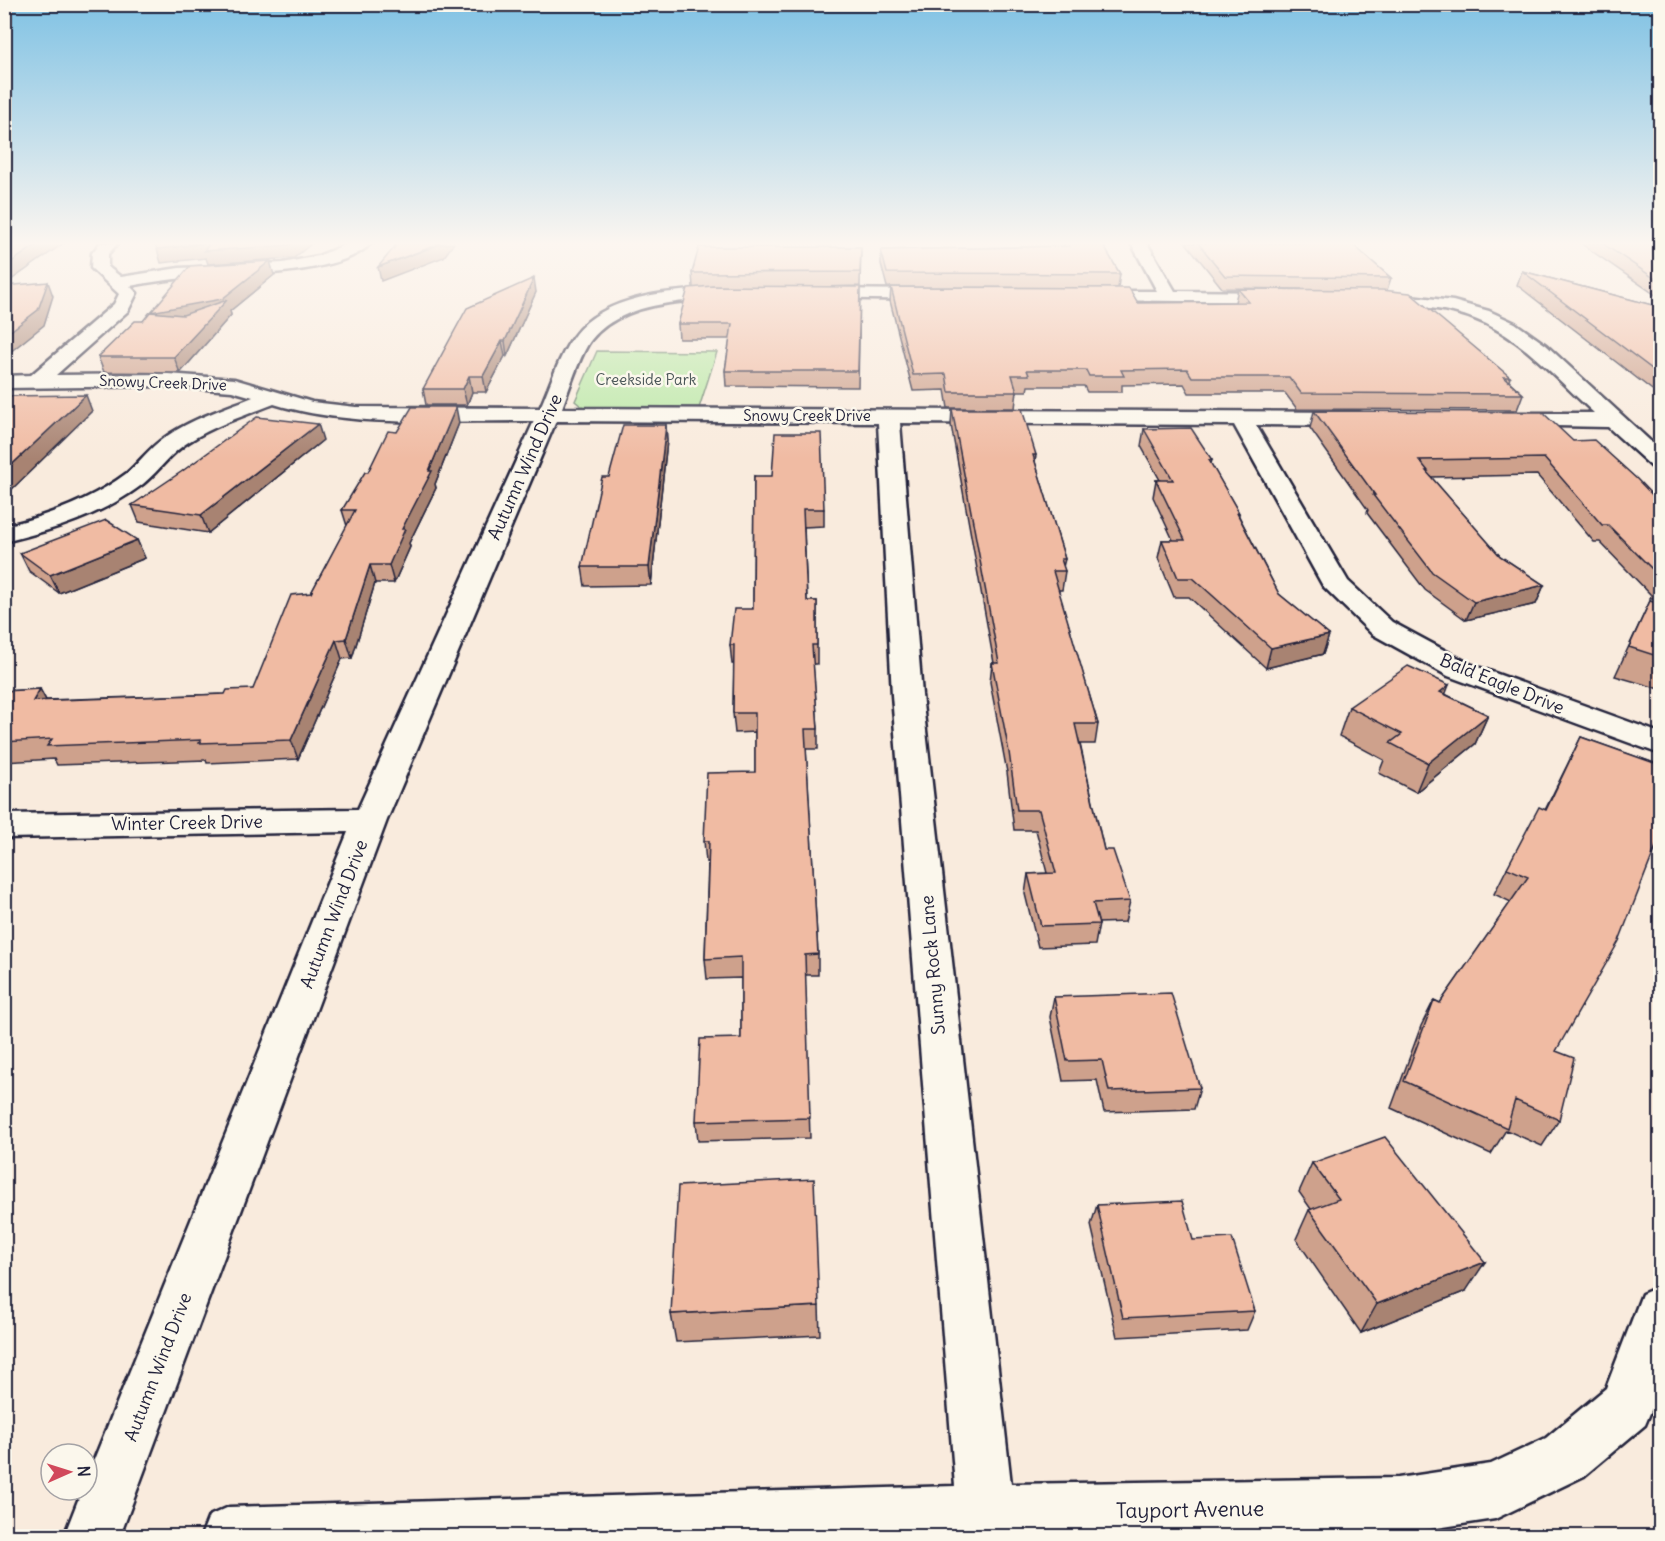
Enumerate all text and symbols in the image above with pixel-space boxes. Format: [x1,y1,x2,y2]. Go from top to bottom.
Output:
park label: Creekside Park [596,370,697,389]
street label: Snowy Creek Drive [99,371,227,394]
street label: Autumn Wind Drive [482,390,567,543]
street label: Snowy Creek Drive [743,406,871,425]
street label: Bald Eagle Drive [1437,648,1568,719]
street label: Winter Creek Drive [111,810,263,835]
street label: Autumn Wind Drive [295,836,372,991]
street label: Sunny Rock Lane [915,894,950,1036]
street label: Autumn Wind Drive [119,1289,196,1444]
north arrow [39,1442,99,1502]
text: N [74,1465,94,1477]
street label: Tayport Avenue [1116,1495,1264,1524]

